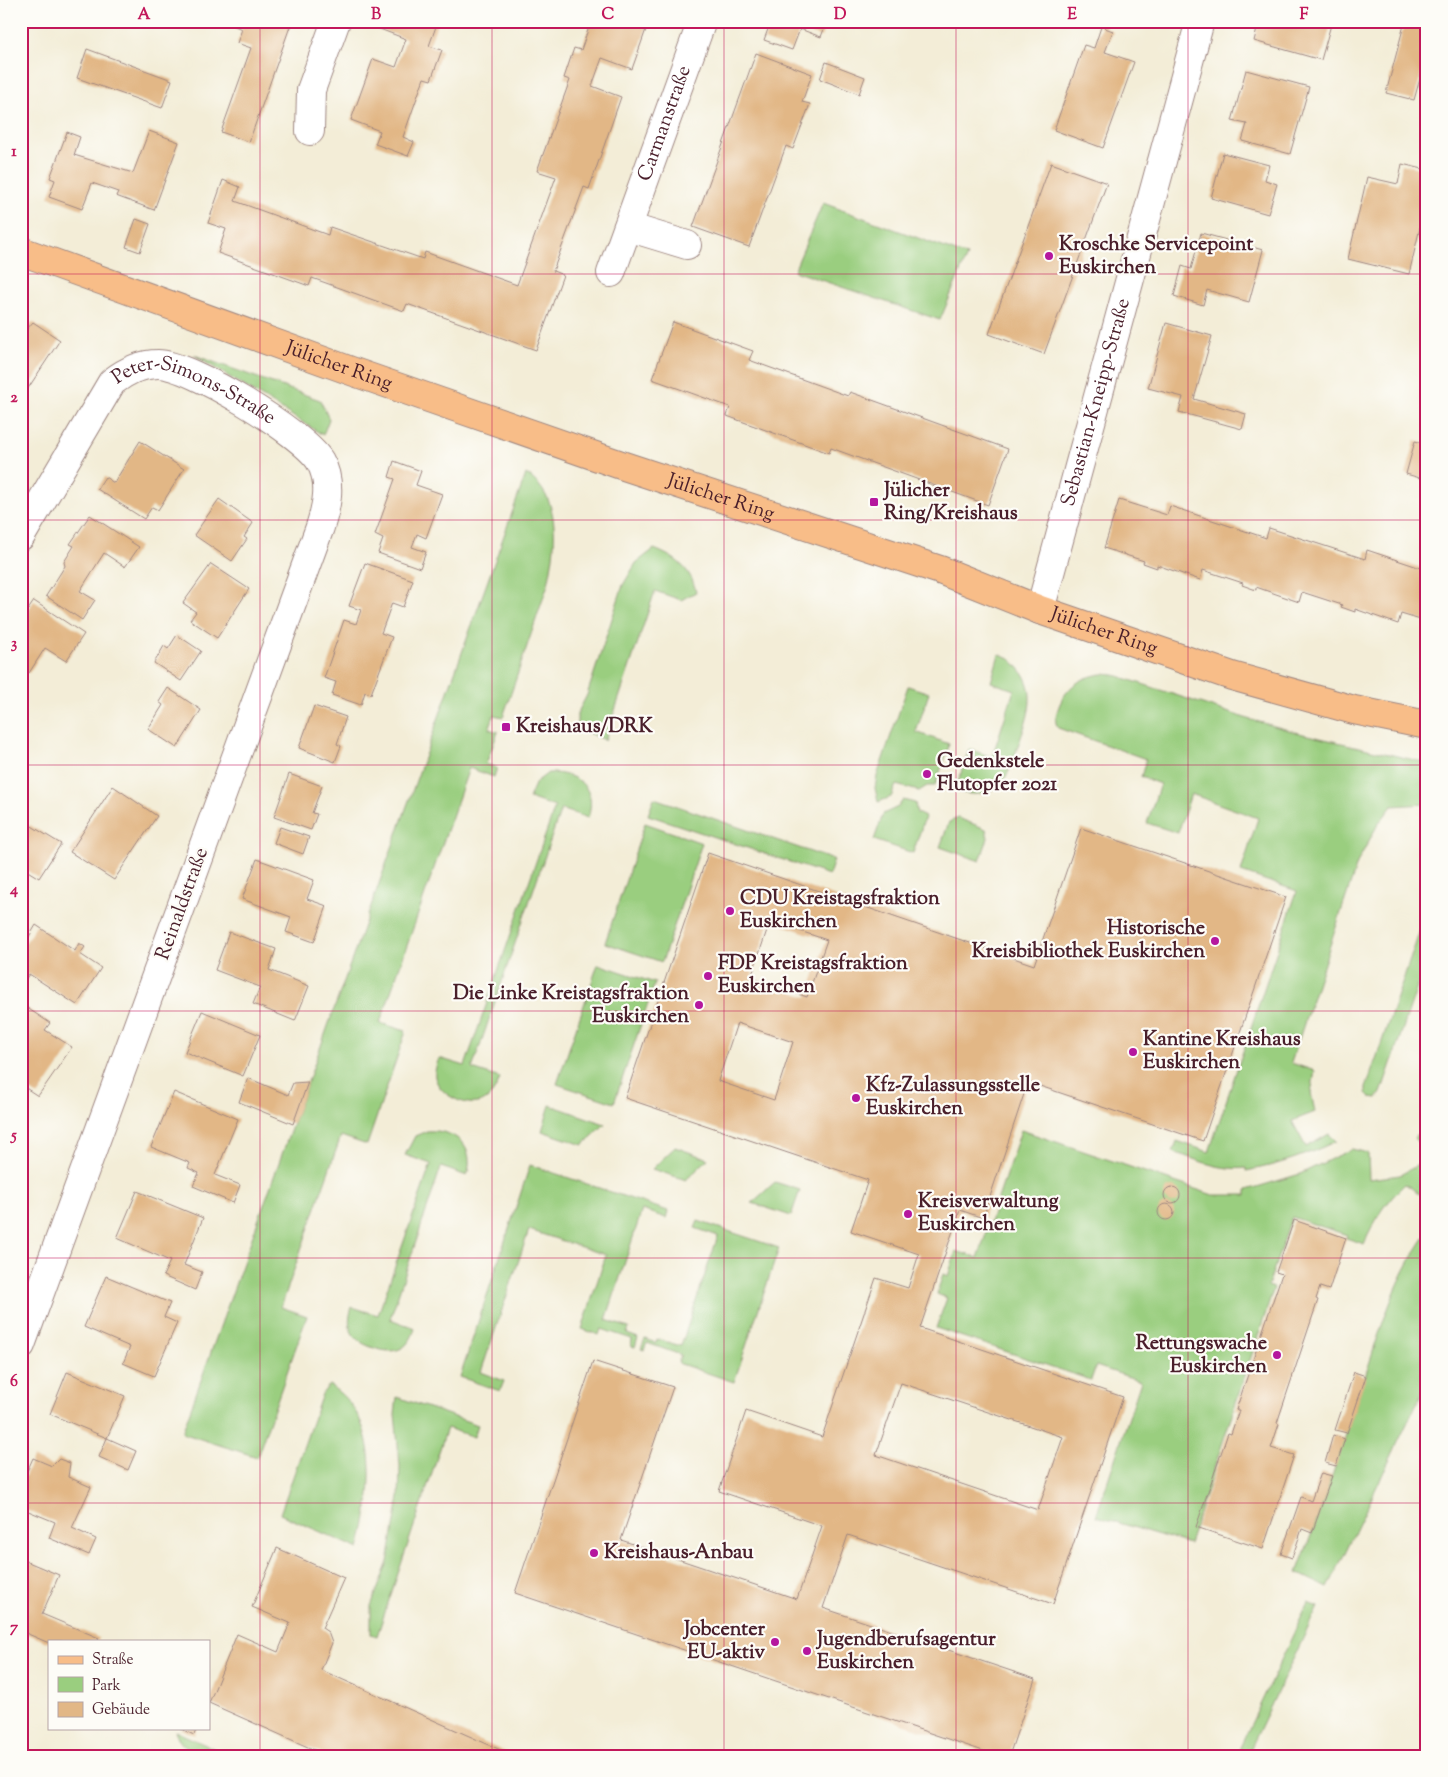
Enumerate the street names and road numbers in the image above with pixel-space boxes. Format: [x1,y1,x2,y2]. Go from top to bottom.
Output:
street label: Carmanstraße [631,62,699,185]
street label: Sebastian-Kneipp-Straße [1054,295,1138,510]
street label: Jülicher Ring [280,333,396,399]
street label: Peter-Simons-Straße [106,349,281,432]
street label: Jülicher Ring [662,466,778,529]
street label: Jülicher Ring [1045,600,1161,664]
street label: Reinaldstraße [149,844,217,964]

